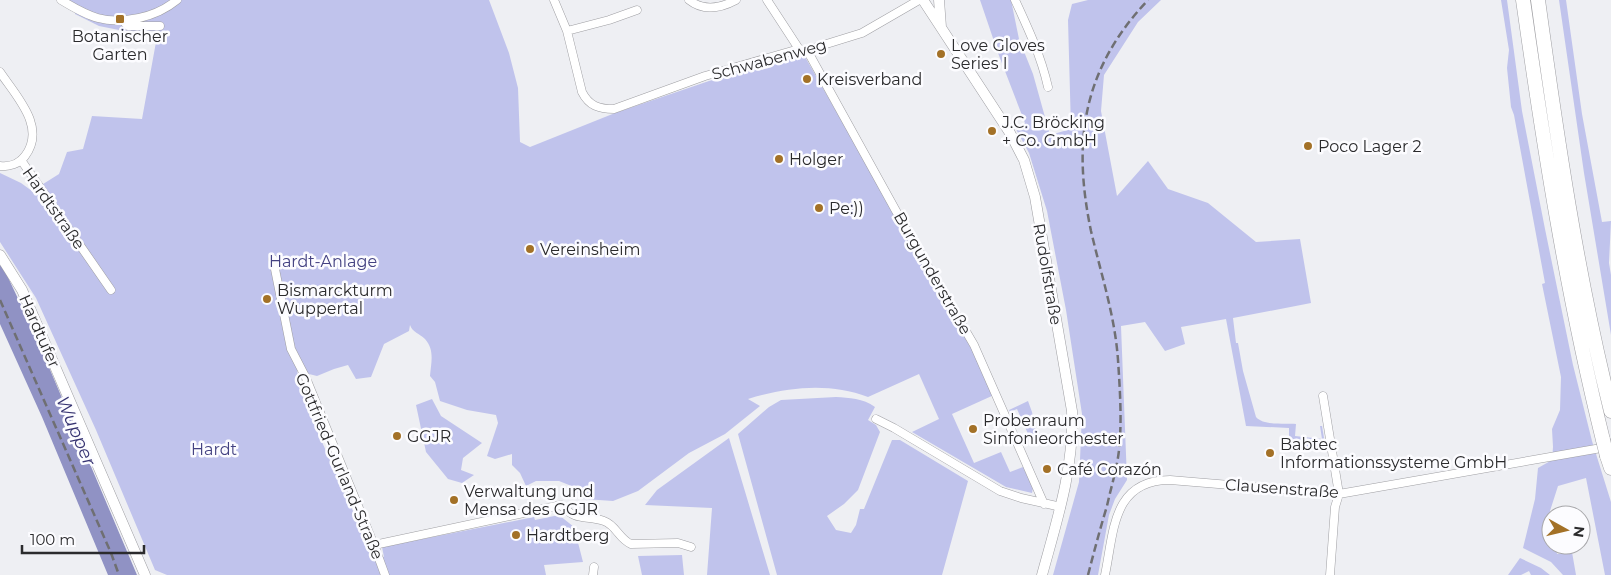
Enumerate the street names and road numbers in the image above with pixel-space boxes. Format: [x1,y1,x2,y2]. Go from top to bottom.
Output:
street label: Schwabenweg [710,35,829,84]
street label: Hardtstraße [18,164,89,253]
street label: Burgunderstraße [890,209,975,338]
street label: Rudolfstraße [1029,222,1066,326]
street label: Hardtufer [15,292,64,371]
street label: Gottfried-Gurland-Straße [292,370,387,562]
street label: Clausenstraße [1224,475,1339,502]

